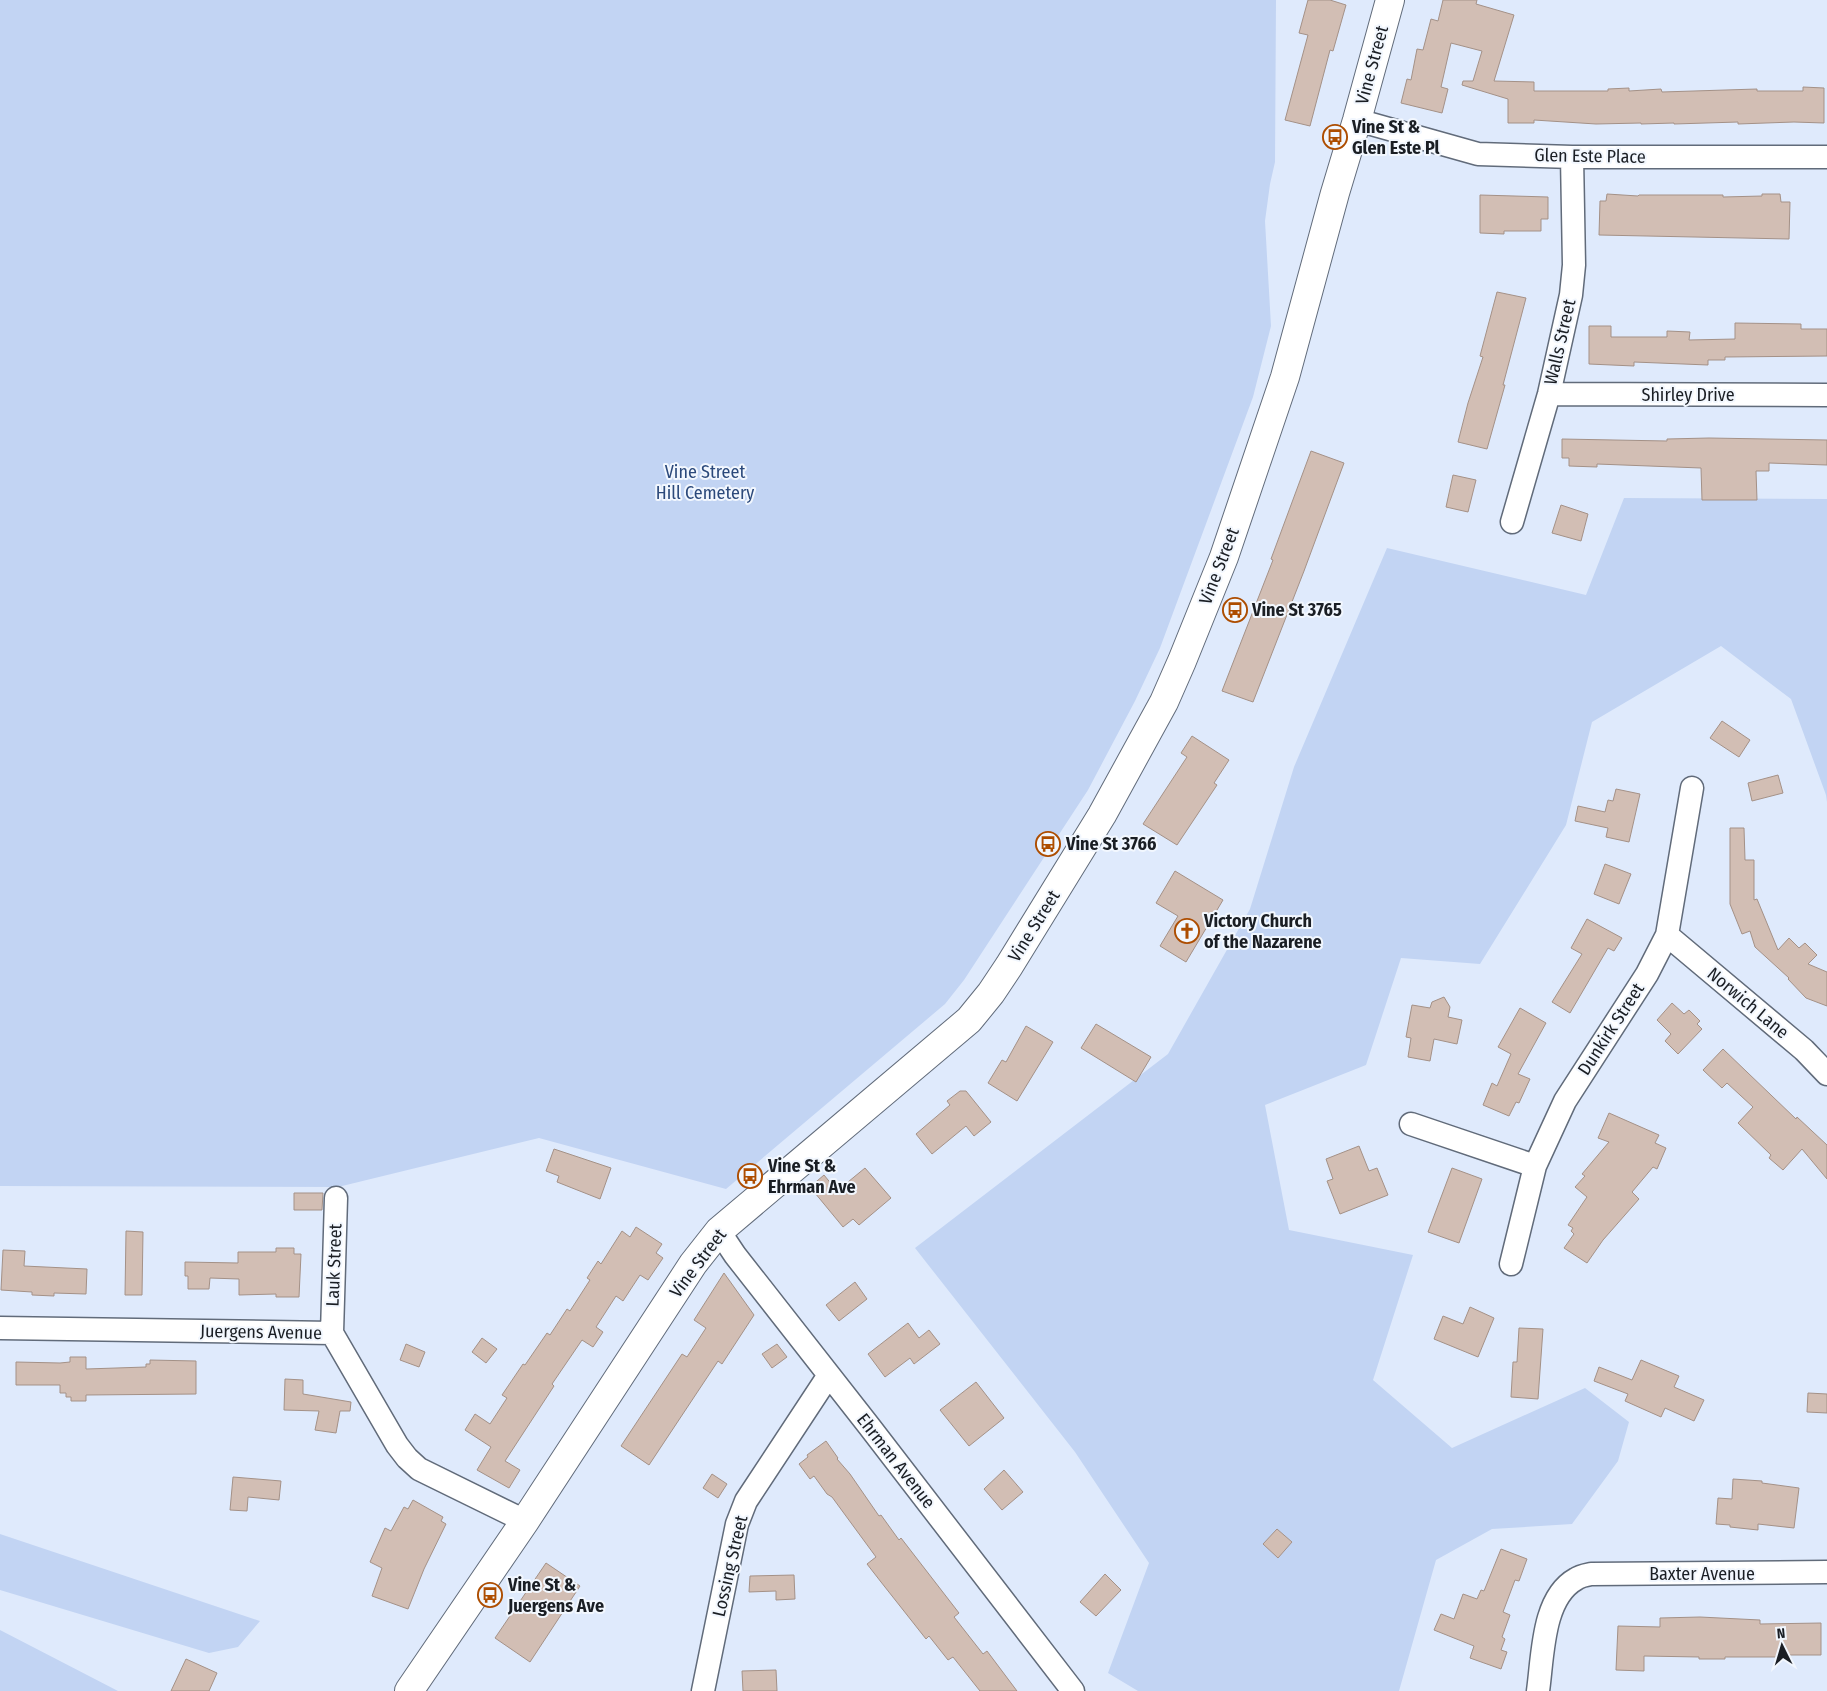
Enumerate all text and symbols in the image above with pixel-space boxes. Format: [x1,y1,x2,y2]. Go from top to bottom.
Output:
street label: Vine Street [1351,23,1393,107]
place label: Vine St & Glen Este Pl [1351,116,1440,159]
bus stop icon: Vine St & Glen Este Pl [1322,124,1348,150]
street label: Glen Este Place [1534,144,1646,168]
street label: Walls Street [1539,297,1581,387]
street label: Shirley Drive [1641,384,1735,406]
park label: Vine Street Hill Cemetery [656,461,754,504]
street label: Vine Street [1194,524,1244,608]
bus stop icon: Vine St 3765 [1222,597,1248,623]
place label: Vine St 3765 [1251,599,1342,621]
bus stop icon: Vine St 3766 [1035,831,1061,857]
place label: Vine St 3766 [1065,833,1156,855]
street label: Vine Street [1003,886,1065,966]
place label: Victory Church of the Nazarene [1203,910,1322,953]
church icon: Victory Church of the Nazarene [1174,918,1200,944]
street label: Norwich Lane [1703,963,1793,1043]
street label: Dunkirk Street [1573,979,1649,1079]
place label: Vine St & Ehrman Ave [767,1155,856,1198]
bus stop icon: Vine St & Ehrman Ave [737,1163,763,1189]
street label: Lauk Street [322,1223,346,1307]
street label: Vine Street [665,1224,731,1302]
street label: Juergens Avenue [200,1320,322,1344]
street label: Ehrman Avenue [852,1409,940,1513]
street label: Lossing Street [708,1513,752,1619]
street label: Baxter Avenue [1649,1563,1755,1585]
place label: Vine St & Juergens Ave [507,1574,604,1617]
bus stop icon: Vine St & Juergens Ave [477,1582,503,1608]
north arrow [1757,1621,1807,1671]
text: N [1776,1625,1786,1642]

